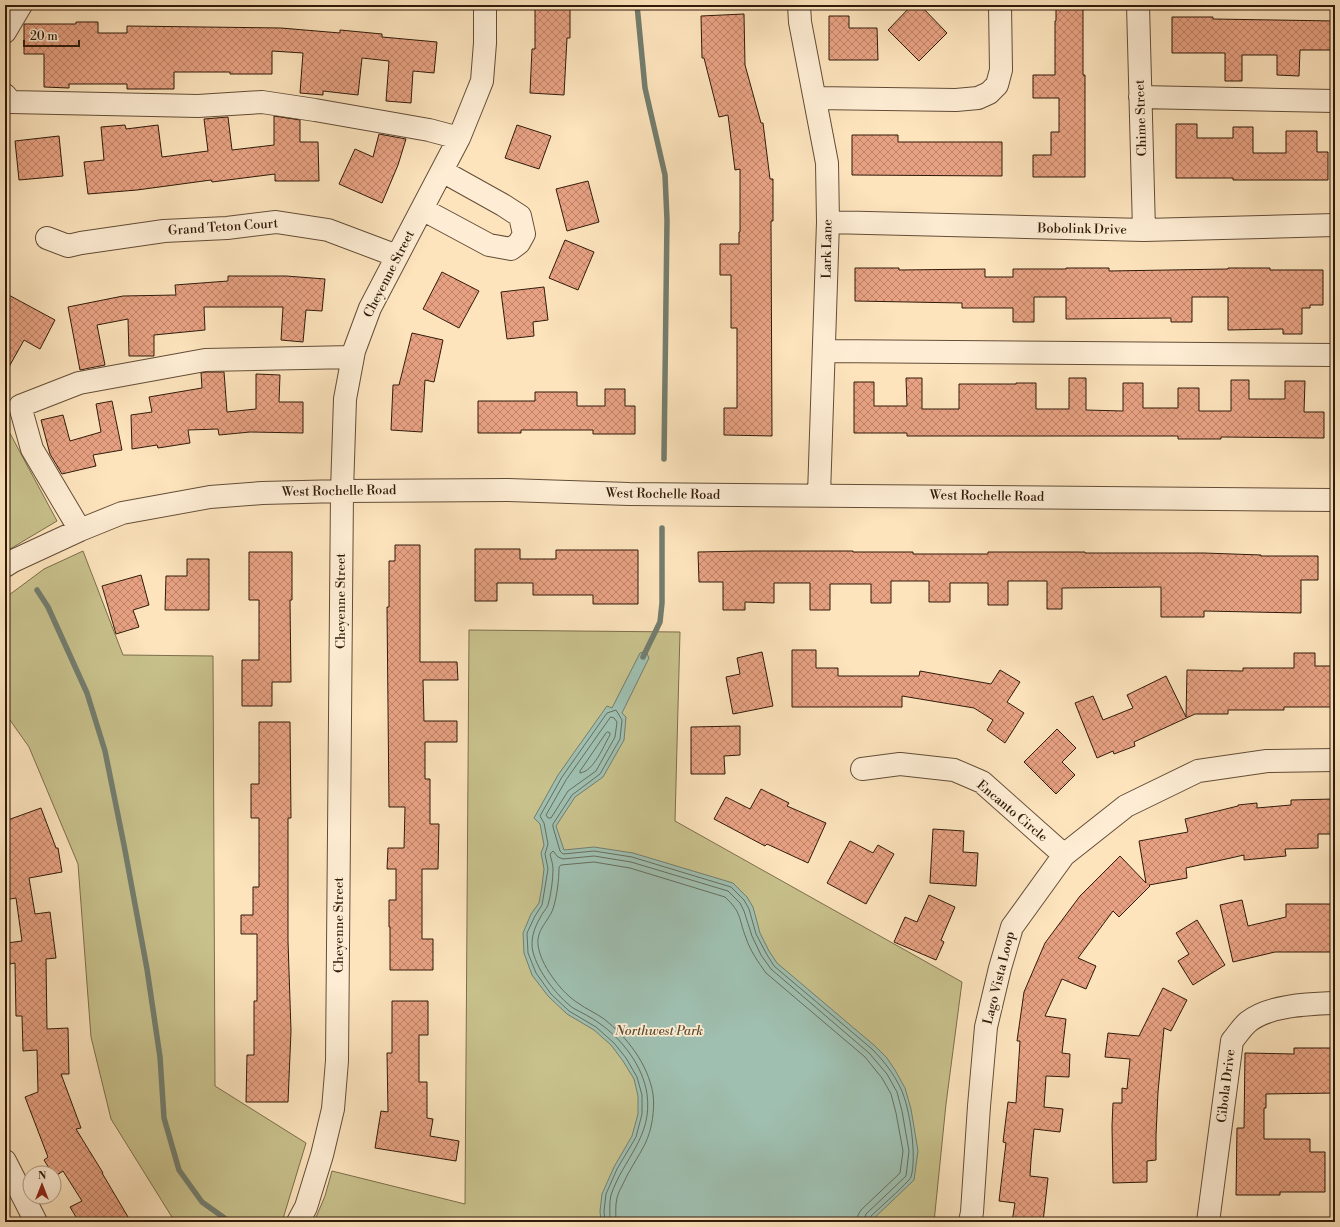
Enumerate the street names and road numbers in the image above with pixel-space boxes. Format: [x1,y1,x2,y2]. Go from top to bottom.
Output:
street label: Chime Street [1132,79,1150,157]
street label: Grand Teton Court [167,215,279,239]
street label: Lark Lane [818,219,836,279]
street label: Bobolink Drive [1036,220,1127,238]
street label: Cheyenne Street [360,227,418,320]
street label: West Rochelle Road [281,482,397,500]
street label: West Rochelle Road [605,485,721,503]
street label: West Rochelle Road [929,487,1045,505]
street label: Cheyenne Street [333,553,349,649]
street label: Encanto Circle [973,777,1051,846]
street label: Cheyenne Street [331,877,347,973]
street label: Lago Vista Loop [980,930,1018,1026]
street label: Cibola Drive [1214,1048,1239,1124]

